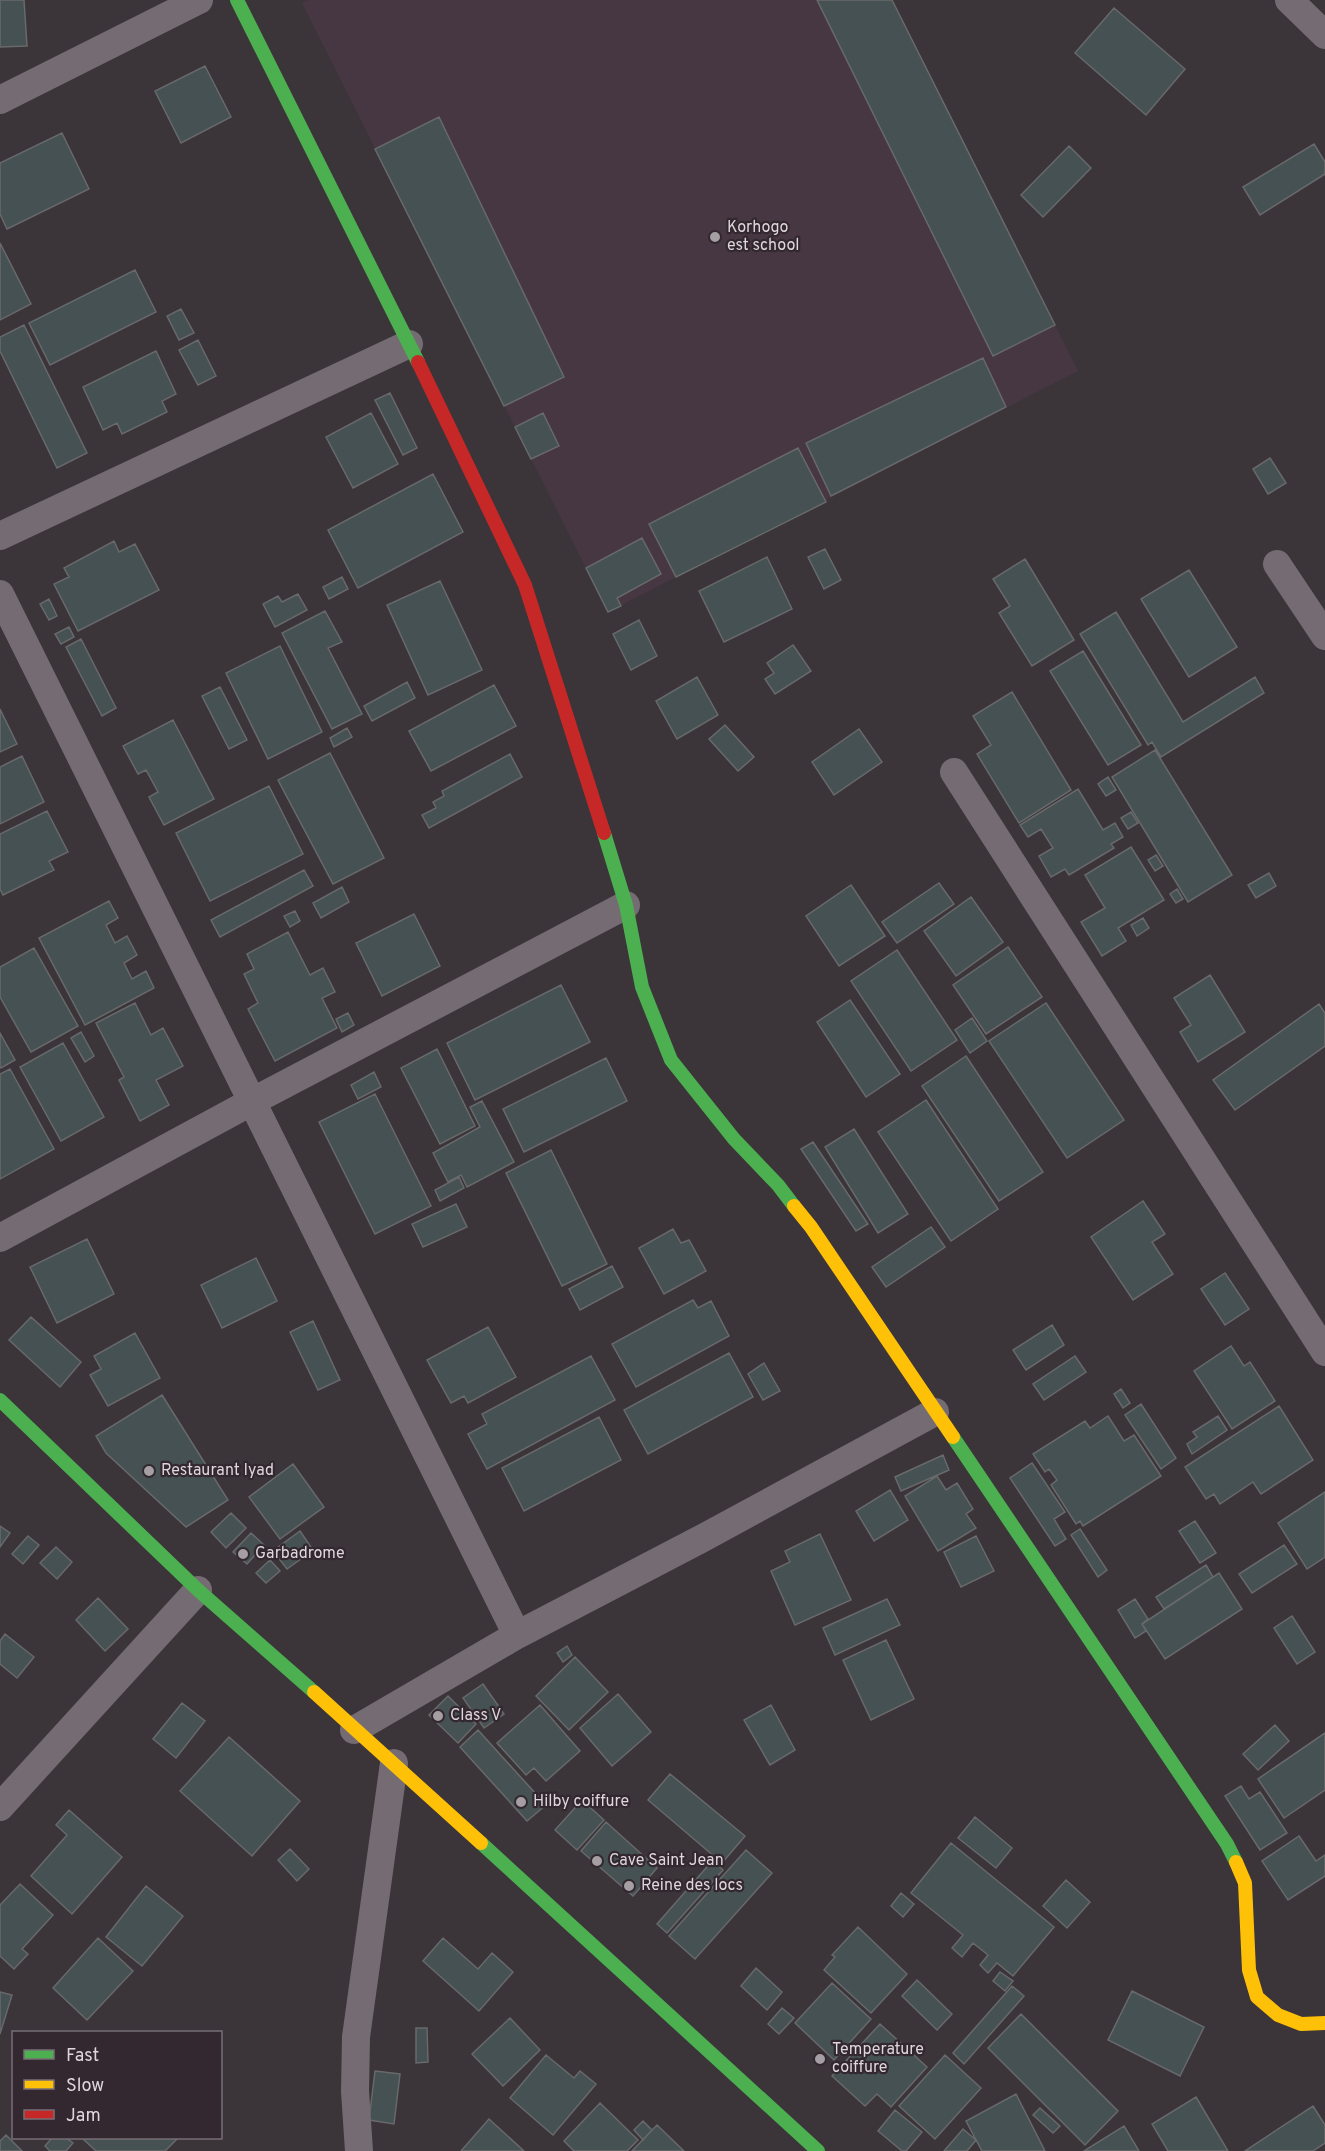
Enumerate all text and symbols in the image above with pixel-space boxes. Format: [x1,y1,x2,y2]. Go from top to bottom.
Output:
place label: Korhogo est school [727,218,800,256]
marker: Korhogo est school [708,230,722,244]
place label: Restaurant Iyad [161,1461,274,1481]
marker: Restaurant Iyad [142,1464,156,1478]
place label: Garbadrome [255,1544,345,1564]
marker: Garbadrome [236,1547,250,1561]
place label: Class V [450,1706,502,1726]
marker: Class V [431,1709,445,1723]
place label: Hilby coiffure [533,1792,629,1812]
marker: Hilby coiffure [514,1795,528,1809]
place label: Cave Saint Jean [609,1851,724,1871]
marker: Cave Saint Jean [590,1854,604,1868]
place label: Reine des locs [641,1876,743,1896]
marker: Reine des locs [622,1879,636,1893]
legend [12,2031,222,2139]
place label: Temperature coiffure [832,2040,924,2078]
text: Fast [66,2045,99,2068]
marker: Temperature coiffure [813,2052,827,2066]
text: Slow [66,2075,104,2098]
text: Jam [66,2105,101,2128]

